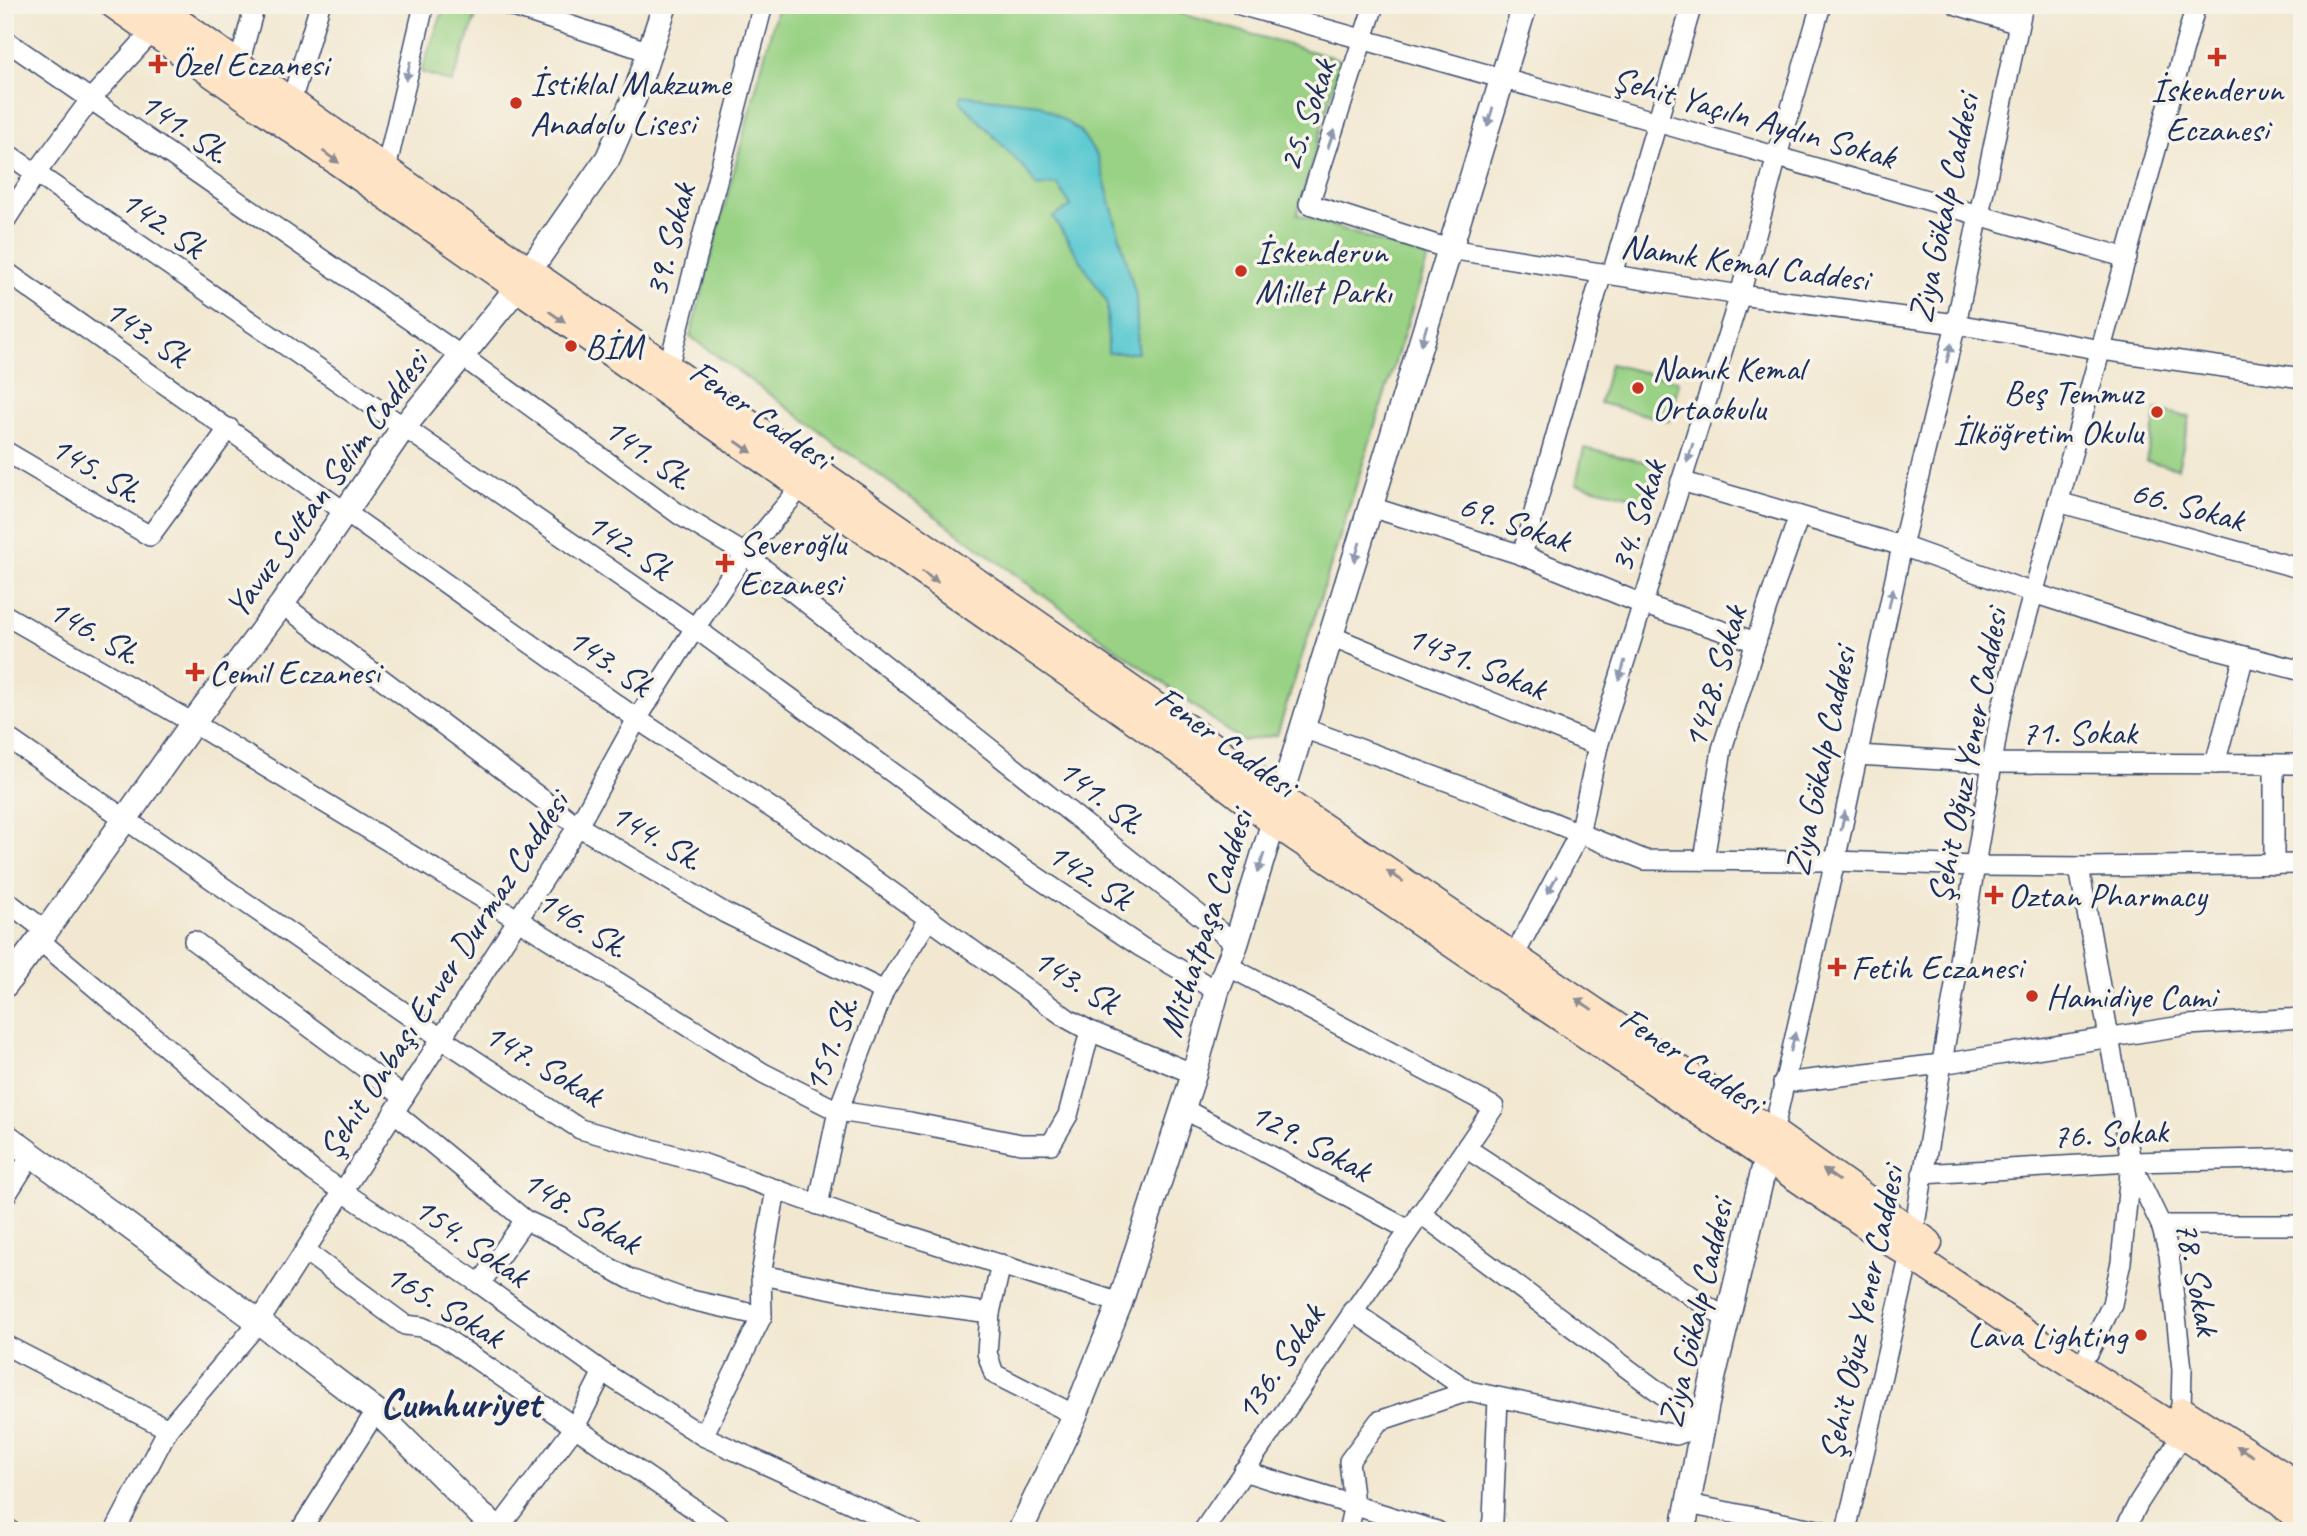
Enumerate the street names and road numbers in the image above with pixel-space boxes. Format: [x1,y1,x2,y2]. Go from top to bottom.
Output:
street label: 25. Sokak [1266,51,1347,177]
street label: Şehit Yaçıln Aydın Sokak [1607,56,1903,180]
street label: 141. Sk. [131,80,239,174]
street label: Ziya Gökalp Caddesi [1897,85,1991,327]
street label: 39. Sokak [633,176,707,302]
street label: 142. Sk [112,178,216,270]
street label: Namık Kemal Caddesi [1618,223,1876,303]
street label: 143. Sk [96,287,200,379]
street label: Yavuz Sultan Selim Caddesi [214,338,441,627]
street label: Fener Caddesi [681,349,844,482]
street label: 141. Sk. [595,406,702,501]
street label: 145. Sk. [42,424,151,514]
street label: 34. Sokak [1598,452,1677,578]
street label: 66. Sokak [2126,469,2252,543]
street label: 69. Sokak [1453,482,1579,563]
street label: 142. Sk [578,501,682,592]
street label: 146. Sk. [40,587,149,676]
street label: 1428. Sokak [1671,598,1758,754]
street label: Şehit Oğuz Yener Caddesi [1917,601,2019,907]
street label: 1431. Sokak [1400,614,1555,712]
street label: 143. Sk [559,616,663,708]
street label: Ziya Gökalp Caddesi [1774,638,1868,880]
street label: Fener Caddesi [1146,675,1309,810]
street label: 71. Sokak [2021,710,2139,755]
street label: 141. Sk. [1049,748,1155,845]
street label: Şehit Onbaşı Enver Durmaz Caddesi [308,779,582,1168]
street label: 144. Sk. [602,791,711,881]
street label: Mithatpaşa Caddesi [1148,800,1265,1043]
street label: 142. Sk [1039,831,1143,922]
street label: 146. Sk. [529,878,637,969]
street label: 143. Sk [1024,937,1130,1026]
street label: 151. Sk. [792,990,869,1099]
street label: Fener Caddesi [1611,996,1776,1127]
street label: 147. Sokak [476,1011,613,1119]
street label: 129. Sokak [1242,1091,1381,1193]
street label: 76. Sokak [2051,1108,2171,1159]
street label: 148. Sokak [514,1158,651,1266]
street label: Şehit Oğuz Yener Caddesi [1808,1158,1916,1464]
street label: 154. Sokak [405,1185,540,1299]
street label: Ziya Gökalp Caddesi [1647,1190,1745,1432]
street label: 78. Sokak [2164,1217,2231,1341]
street label: 165. Sokak [377,1252,514,1360]
street label: 136. Sokak [1224,1293,1336,1429]

